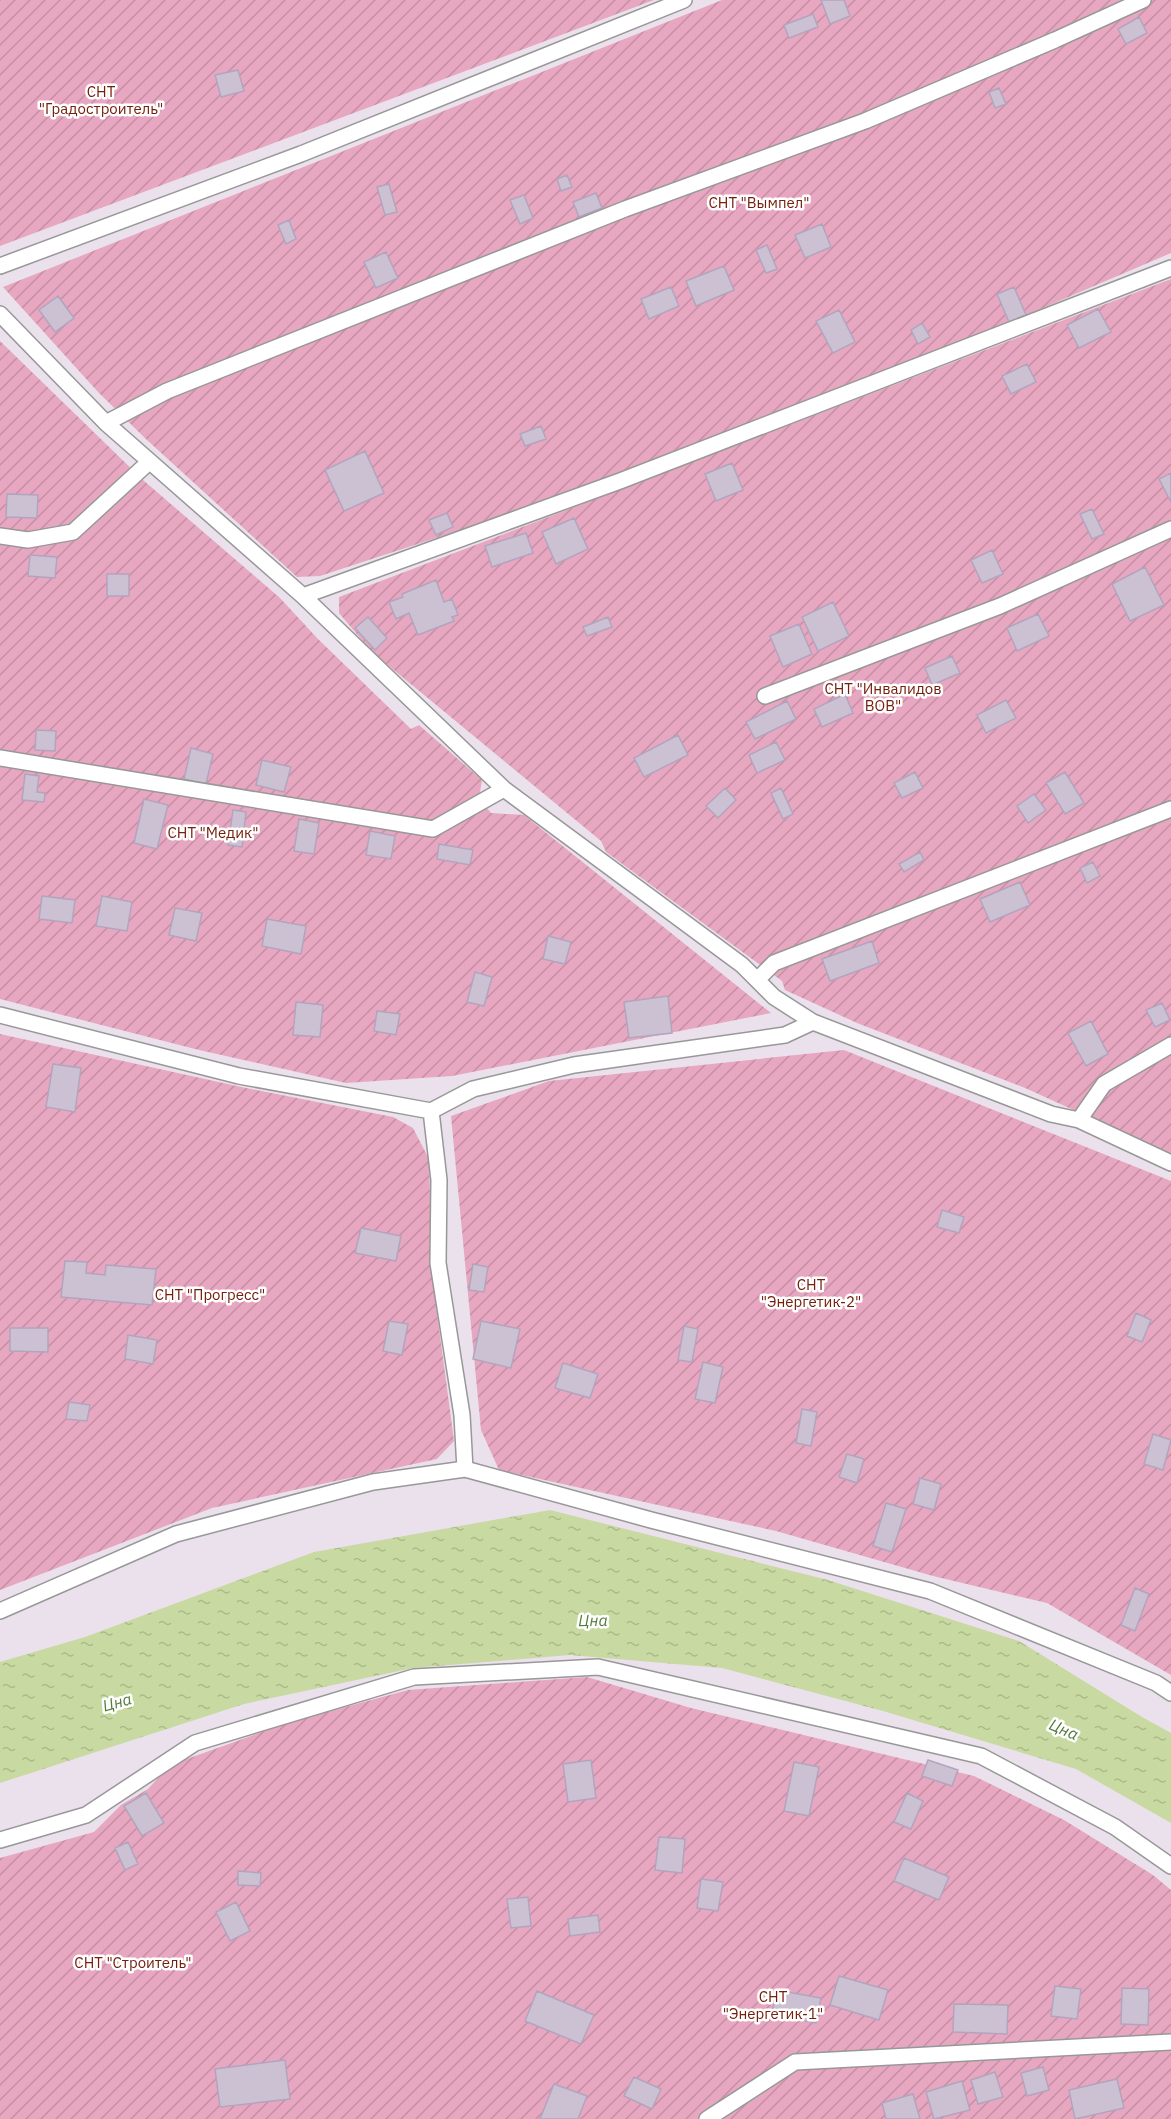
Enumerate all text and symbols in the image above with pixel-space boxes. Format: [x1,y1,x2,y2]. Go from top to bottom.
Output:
park label: СНТ "Градостроитель" [39,82,163,118]
park label: СНТ "Вымпел" [708,193,810,212]
park label: СНТ "Инвалидов ВОВ" [824,679,942,715]
park label: СНТ "Медик" [167,823,259,842]
park label: СНТ "Энергетик-2" [761,1275,861,1311]
park label: СНТ "Прогресс" [155,1285,265,1304]
water label: Цна [578,1610,608,1630]
water label: Цна [100,1688,134,1716]
water label: Цна [1047,1714,1081,1744]
park label: СНТ "Строитель" [74,1953,192,1972]
park label: СНТ "Энергетик-1" [723,1987,823,2023]

